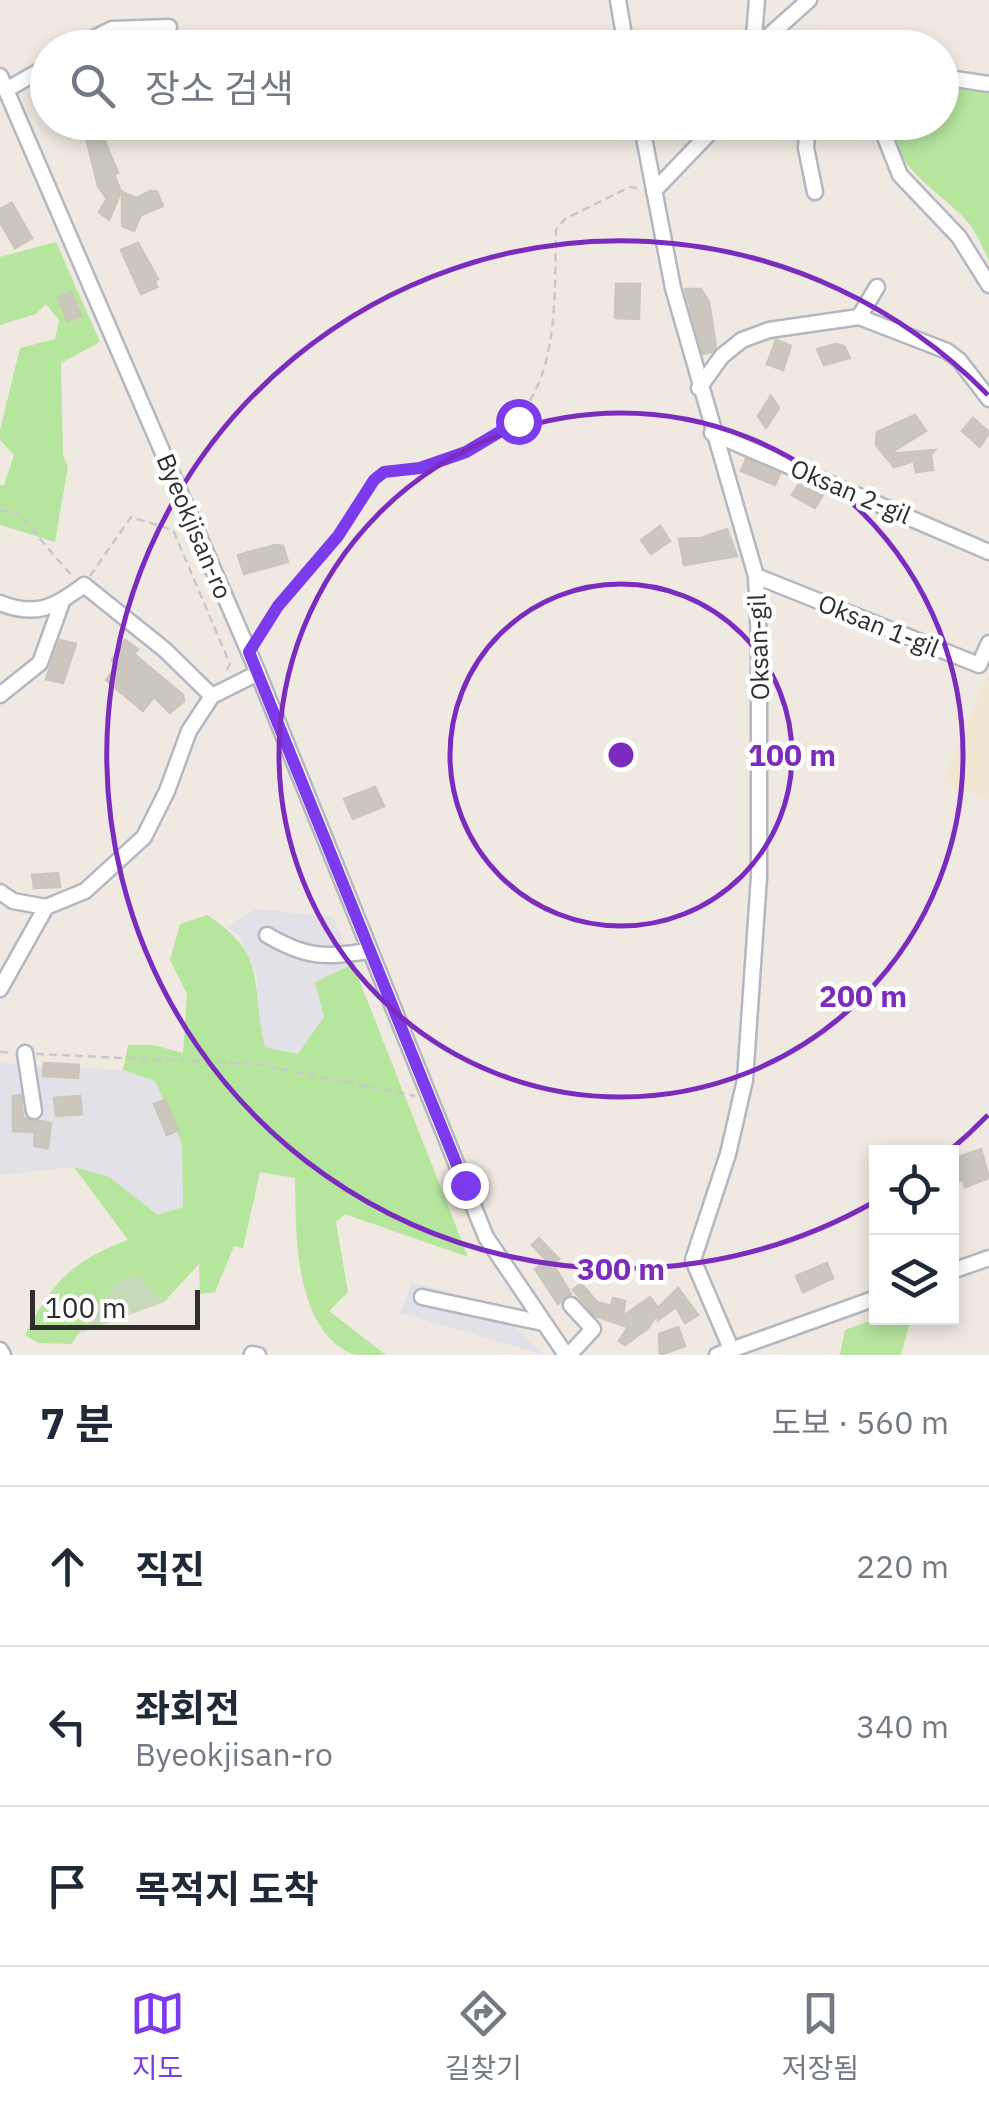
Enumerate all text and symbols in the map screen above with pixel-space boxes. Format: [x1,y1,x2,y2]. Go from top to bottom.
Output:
search box [30,30,959,140]
icon: search [65,58,120,113]
text: 장소 검색 [145,63,294,112]
route start [496,399,542,445]
street label: Byeokjisan-ro [150,448,240,604]
street label: Oksan 2-gil [786,451,916,531]
street label: Oksan 1-gil [814,586,944,664]
street label: Oksan-gil [740,593,776,701]
text: 100 m [748,735,836,774]
centre of rings [603,737,639,773]
text: 200 m [819,976,907,1015]
map controls [869,1145,959,1325]
button: locate [869,1145,959,1235]
route end [443,1163,489,1209]
button: layers [869,1235,959,1325]
text: 300 m [577,1249,665,1288]
scale bar [30,1285,200,1330]
text: 100 m [45,1289,126,1326]
text: 7 분 [40,1396,114,1451]
text: 도보 · 560 m [771,1401,949,1443]
icon: ahead [40,1539,95,1594]
text: 직진 [135,1544,205,1593]
text: 220 m [856,1545,949,1587]
text: 좌회전 [135,1683,240,1732]
icon: left [40,1699,95,1754]
text: 340 m [856,1705,949,1747]
text: Byeokjisan-ro [135,1733,333,1775]
icon: arrive [40,1859,95,1914]
text: 목적지 도착 [135,1864,319,1913]
tab: 지도 [130,1986,185,2086]
tab: 길찾기 [445,1986,522,2086]
tab: 저장됨 [782,1986,859,2086]

